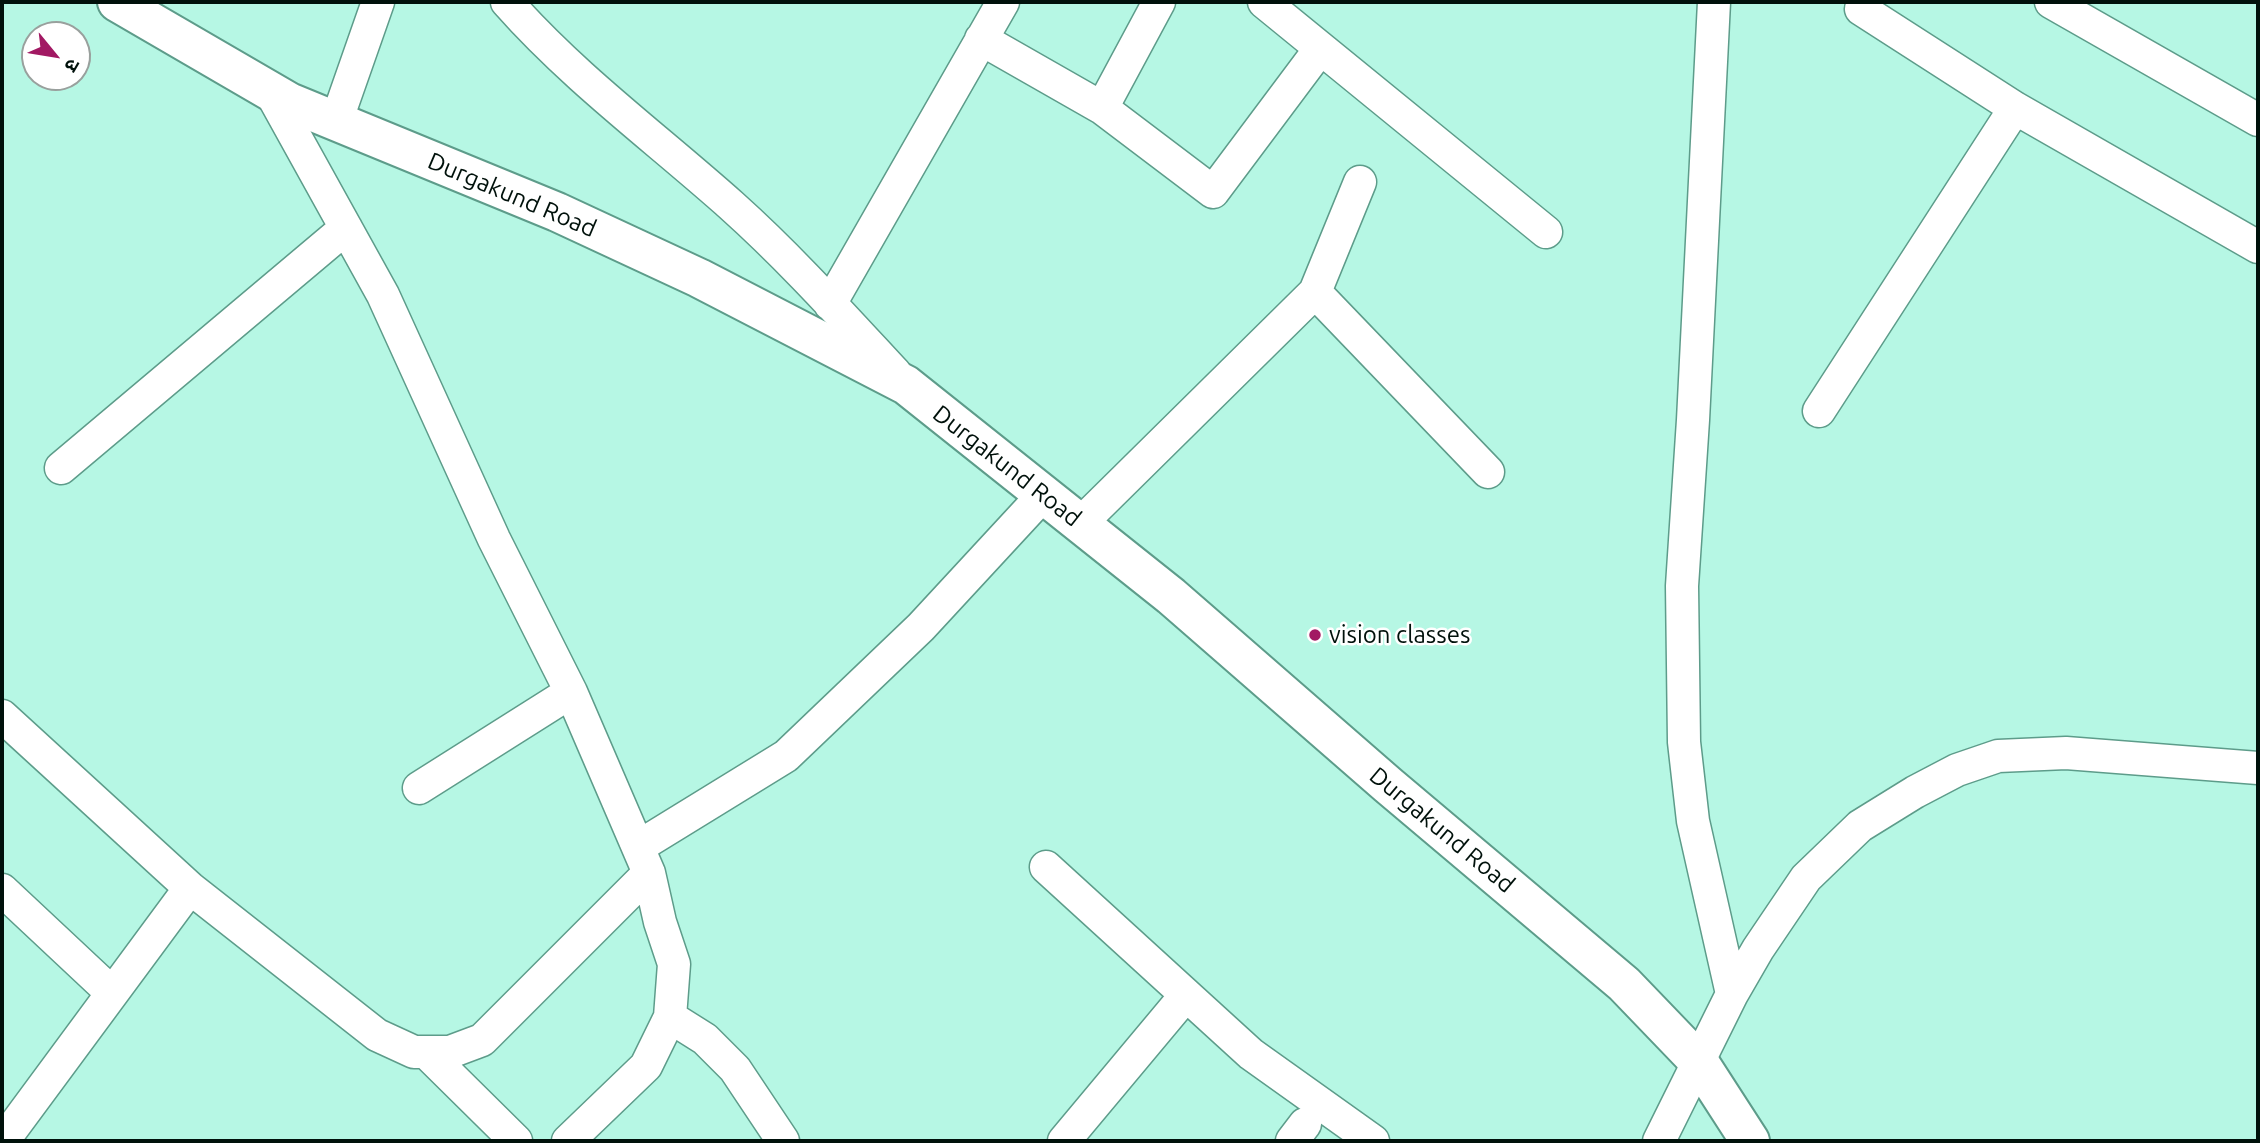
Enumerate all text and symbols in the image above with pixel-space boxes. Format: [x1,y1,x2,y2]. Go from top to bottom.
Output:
north arrow [21,21,91,91]
text: उ [60,55,85,76]
street label: Durgakund Road [423,147,601,243]
street label: Durgakund Road [927,399,1087,533]
place label: vision classes [1329,621,1470,649]
marker: vision classes [1307,627,1323,643]
street label: Durgakund Road [1364,761,1520,899]

